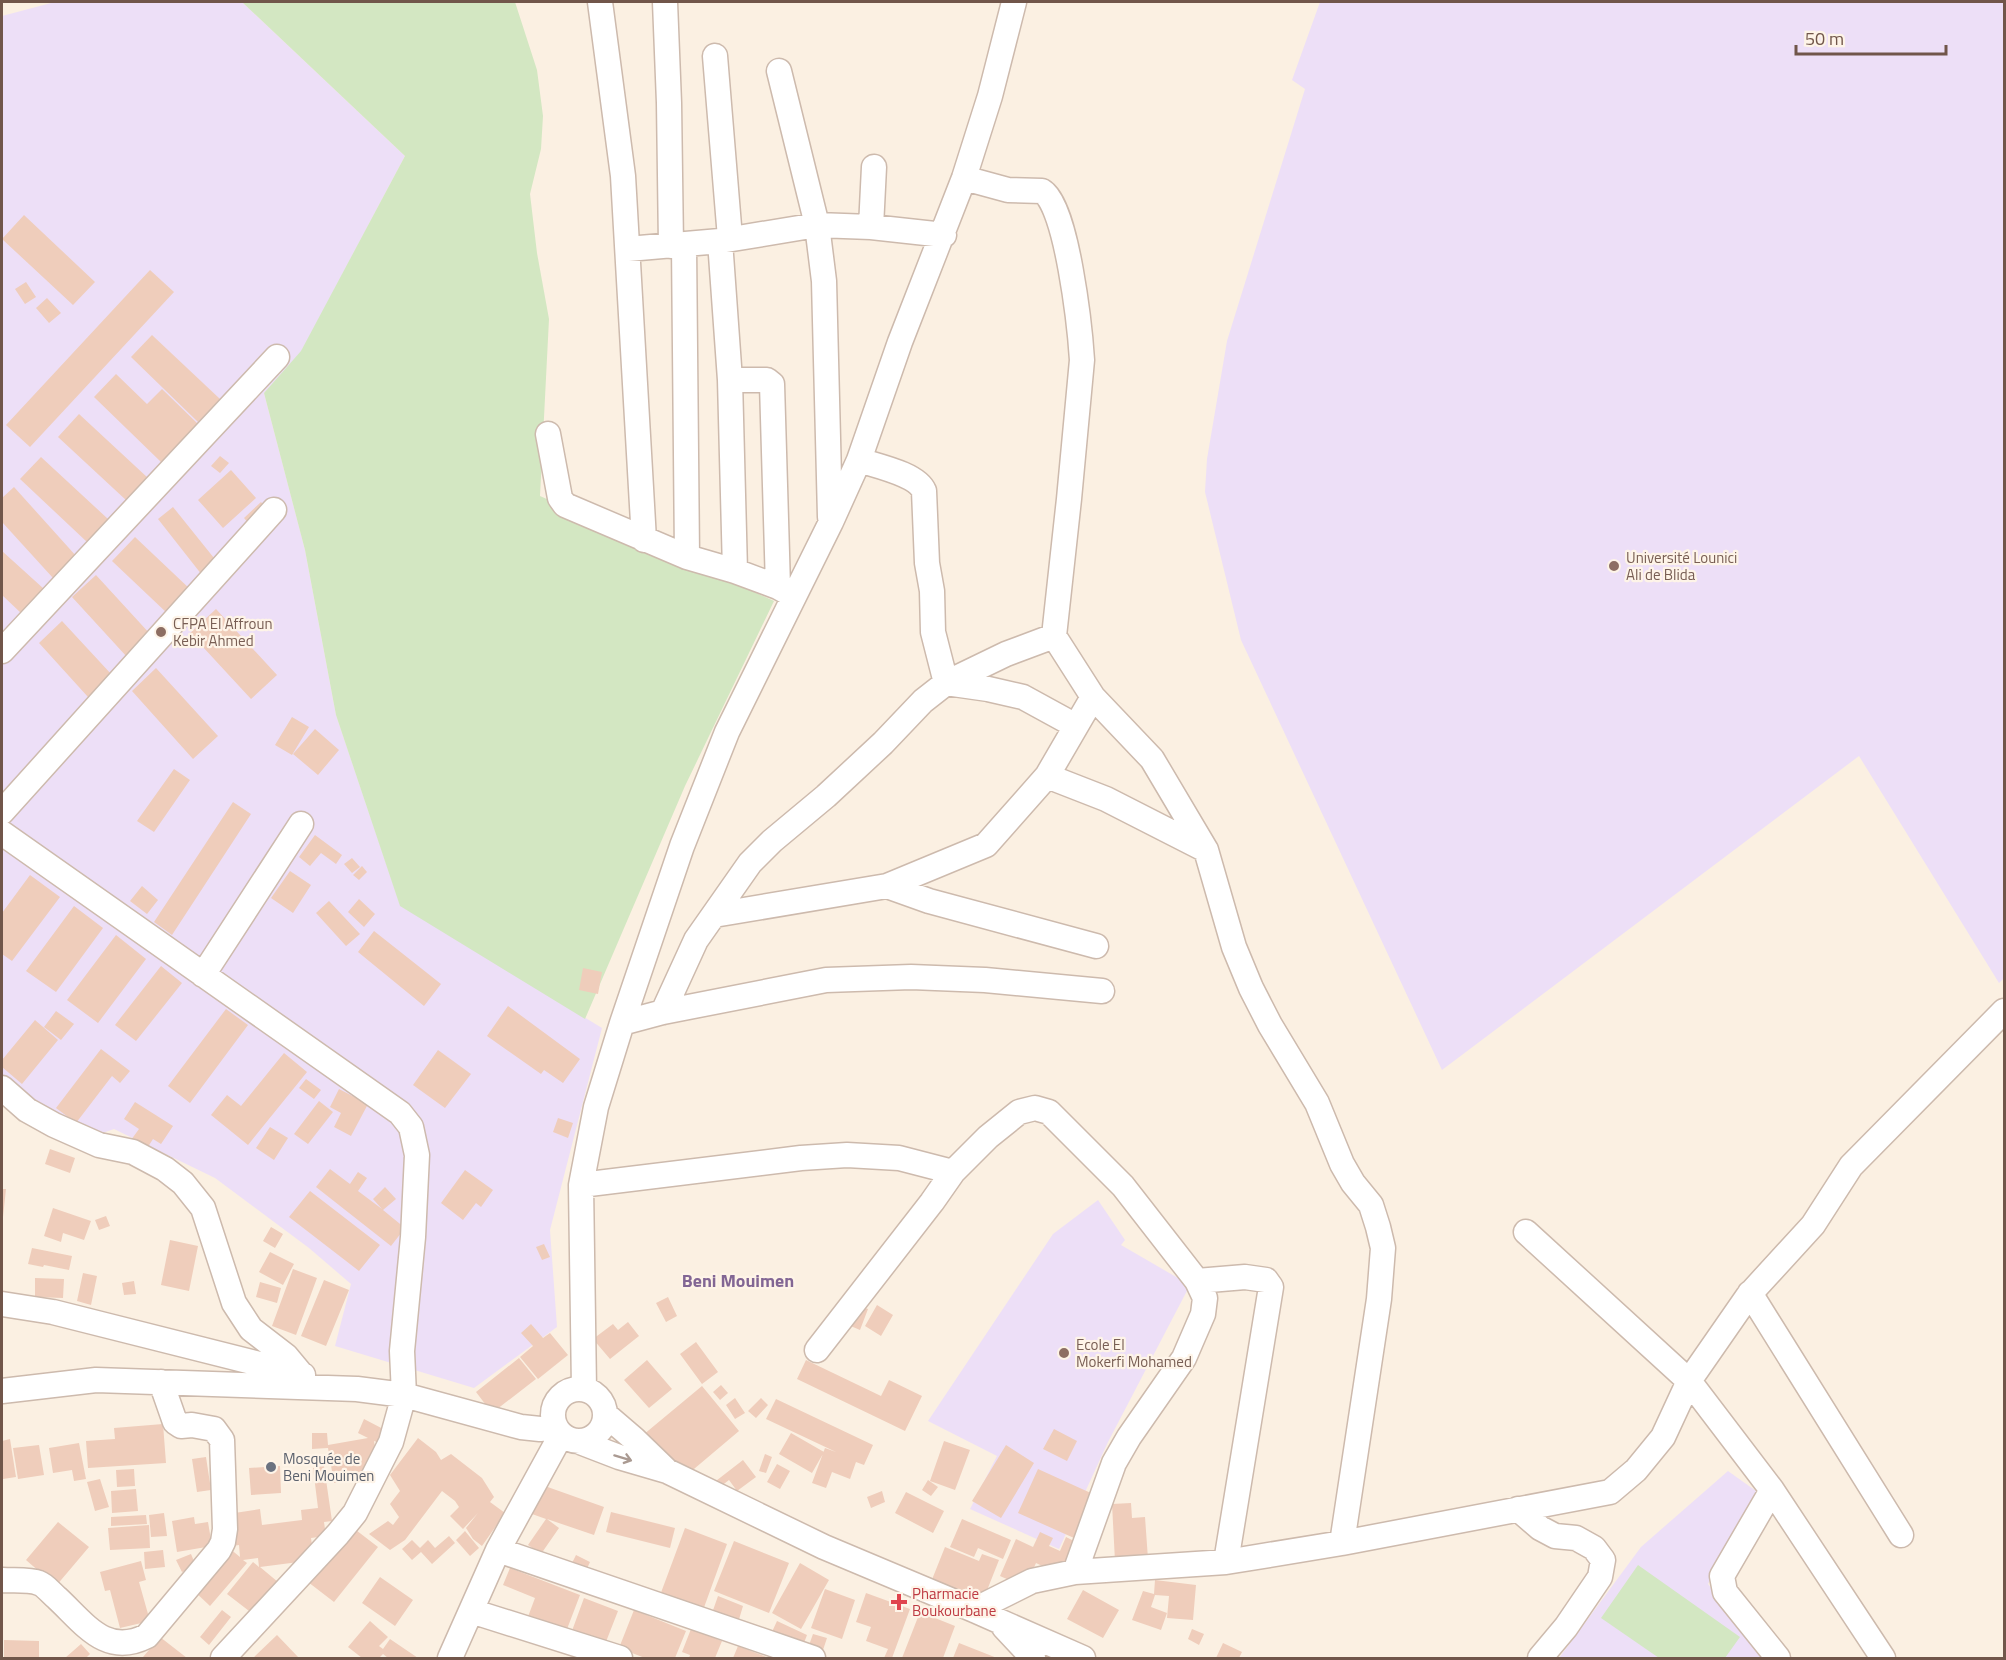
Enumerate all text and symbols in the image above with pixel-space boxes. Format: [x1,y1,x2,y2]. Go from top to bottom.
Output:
scale bar [1796,18,1946,56]
text: 50 m [1805,25,1844,52]
place label: Université Lounici Ali de Blida [1626,546,1737,586]
marker: Université Lounici Ali de Blida [1607,559,1621,573]
place label: CFPA El Affroun Kebir Ahmed [173,612,273,652]
marker: CFPA El Affroun Kebir Ahmed [154,625,168,639]
district label: Beni Mouimen [682,1267,794,1294]
place label: Ecole El Mokerfi Mohamed [1076,1333,1192,1373]
marker: Ecole El Mokerfi Mohamed [1057,1346,1071,1360]
place label: Mosquée de Beni Mouimen [283,1447,374,1487]
one-way arrow [613,1453,632,1464]
marker: Mosquée de Beni Mouimen [264,1460,278,1474]
place label: Pharmacie Boukourbane [912,1582,996,1622]
marker: Pharmacie Boukourbane [890,1593,908,1611]

